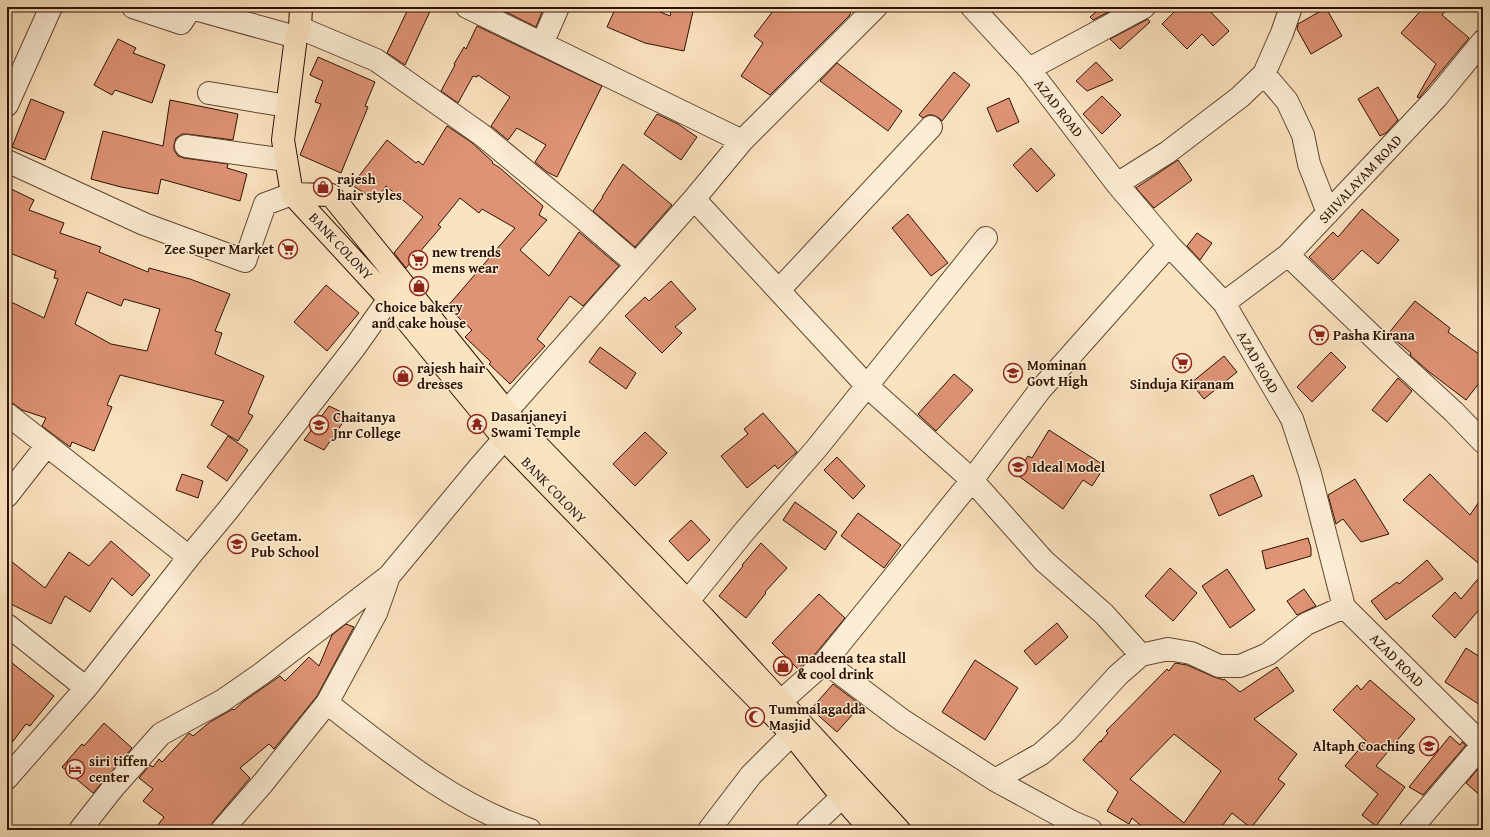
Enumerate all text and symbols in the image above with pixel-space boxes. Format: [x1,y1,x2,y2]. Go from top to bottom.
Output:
street label: AZAD ROAD [1030,75,1088,141]
street label: SHIVALAYAM ROAD [1314,130,1406,228]
place label: rajesh hair styles [337,169,402,205]
shop icon: rajesh hair styles [312,176,334,198]
street label: BANK COLONY [304,208,378,285]
supermarket icon: Zee Super Market [277,238,299,260]
place label: Zee Super Market [164,239,275,259]
place label: new trends mens wear [432,242,501,278]
supermarket icon: new trends mens wear [407,249,429,271]
shop icon: Choice bakery and cake house [408,275,430,297]
place label: Choice bakery and cake house [372,297,466,333]
supermarket icon: Pasha Kirana [1308,324,1330,346]
place label: Pasha Kirana [1333,325,1416,345]
street label: AZAD ROAD [1232,327,1284,397]
supermarket icon: Sinduja Kiranam [1171,352,1193,374]
place label: Mominan Govt High [1027,355,1089,391]
place label: rajesh hair dresses [417,358,486,394]
school or university icon: Mominan Govt High [1002,362,1024,384]
shop icon: rajesh hair dresses [392,365,414,387]
place label: Sinduja Kiranam [1130,374,1234,394]
place label: Dasanjaneyi Swami Temple [491,406,581,442]
place label: Chaitanya Jnr College [331,407,401,443]
temple icon: Dasanjaneyi Swami Temple [466,413,488,435]
school or university icon: Chaitanya Jnr College [308,414,330,436]
street label: BANK COLONY [517,452,591,528]
school or university icon: Ideal Model [1007,456,1029,478]
place label: Ideal Model [1032,457,1106,477]
place label: Geetam. Pub School [251,526,320,562]
school or university icon: Geetam. Pub School [226,533,248,555]
street label: AZAD ROAD [1365,628,1429,692]
place label: madeena tea stall & cool drink [797,648,907,684]
shop icon: madeena tea stall & cool drink [772,655,794,677]
place label: Tummalagadda Masjid [769,699,867,735]
mosque icon: Tummalagadda Masjid [744,706,766,728]
school or university icon: Altaph Coaching [1418,735,1440,757]
place label: Altaph Coaching [1313,736,1416,756]
place label: siri tiffen center [89,751,149,787]
hotel icon: siri tiffen center [64,758,86,780]

